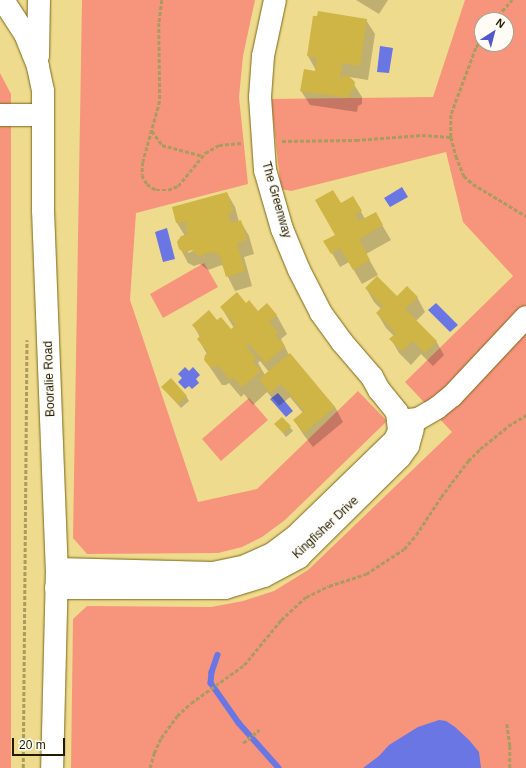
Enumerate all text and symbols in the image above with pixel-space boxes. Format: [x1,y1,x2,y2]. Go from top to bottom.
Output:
north arrow [474,12,514,52]
text: N [494,16,507,30]
street label: The Greenway [258,160,294,240]
street label: Booralie Road [41,341,59,417]
street label: Kingfisher Drive [290,494,362,562]
scale bar [14,730,67,756]
text: 20 m [19,738,46,752]

